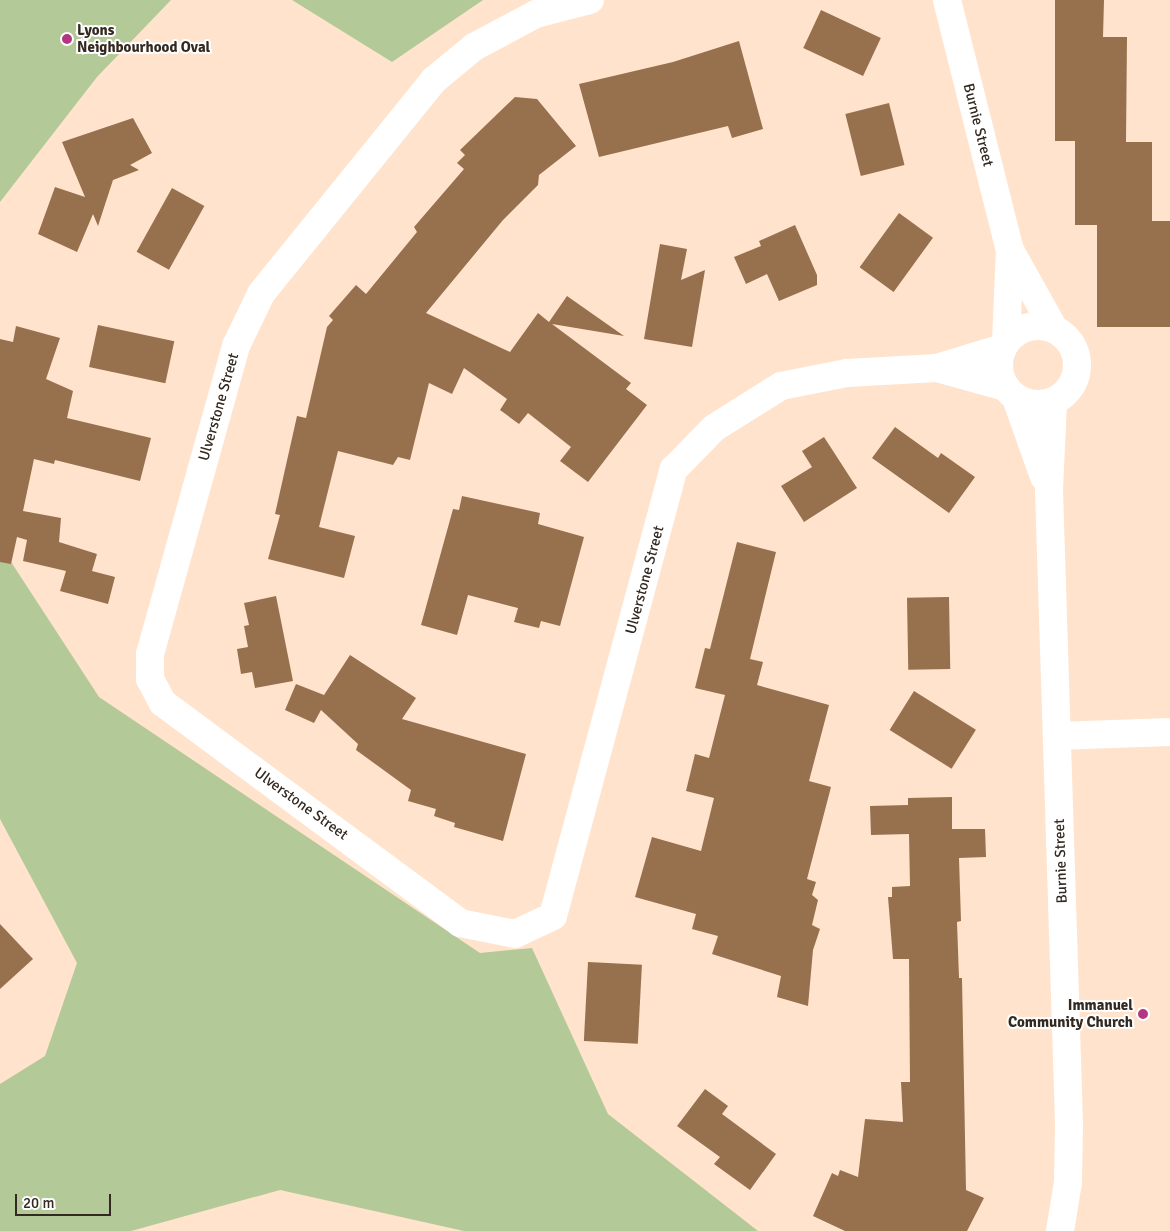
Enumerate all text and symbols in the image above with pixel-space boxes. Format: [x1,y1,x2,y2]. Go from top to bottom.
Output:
place label: Lyons Neighbourhood Oval [77,21,210,56]
marker: Lyons Neighbourhood Oval [61,33,73,45]
street label: Burnie Street [959,82,997,168]
street label: Ulverstone Street [195,351,243,463]
street label: Ulverstone Street [622,524,668,636]
street label: Ulverstone Street [251,764,351,844]
street label: Burnie Street [1051,818,1071,904]
place label: Immanuel Community Church [1008,996,1133,1031]
marker: Immanuel Community Church [1137,1008,1149,1020]
scale bar [18,1184,114,1216]
text: 20 m [23,1194,54,1212]

